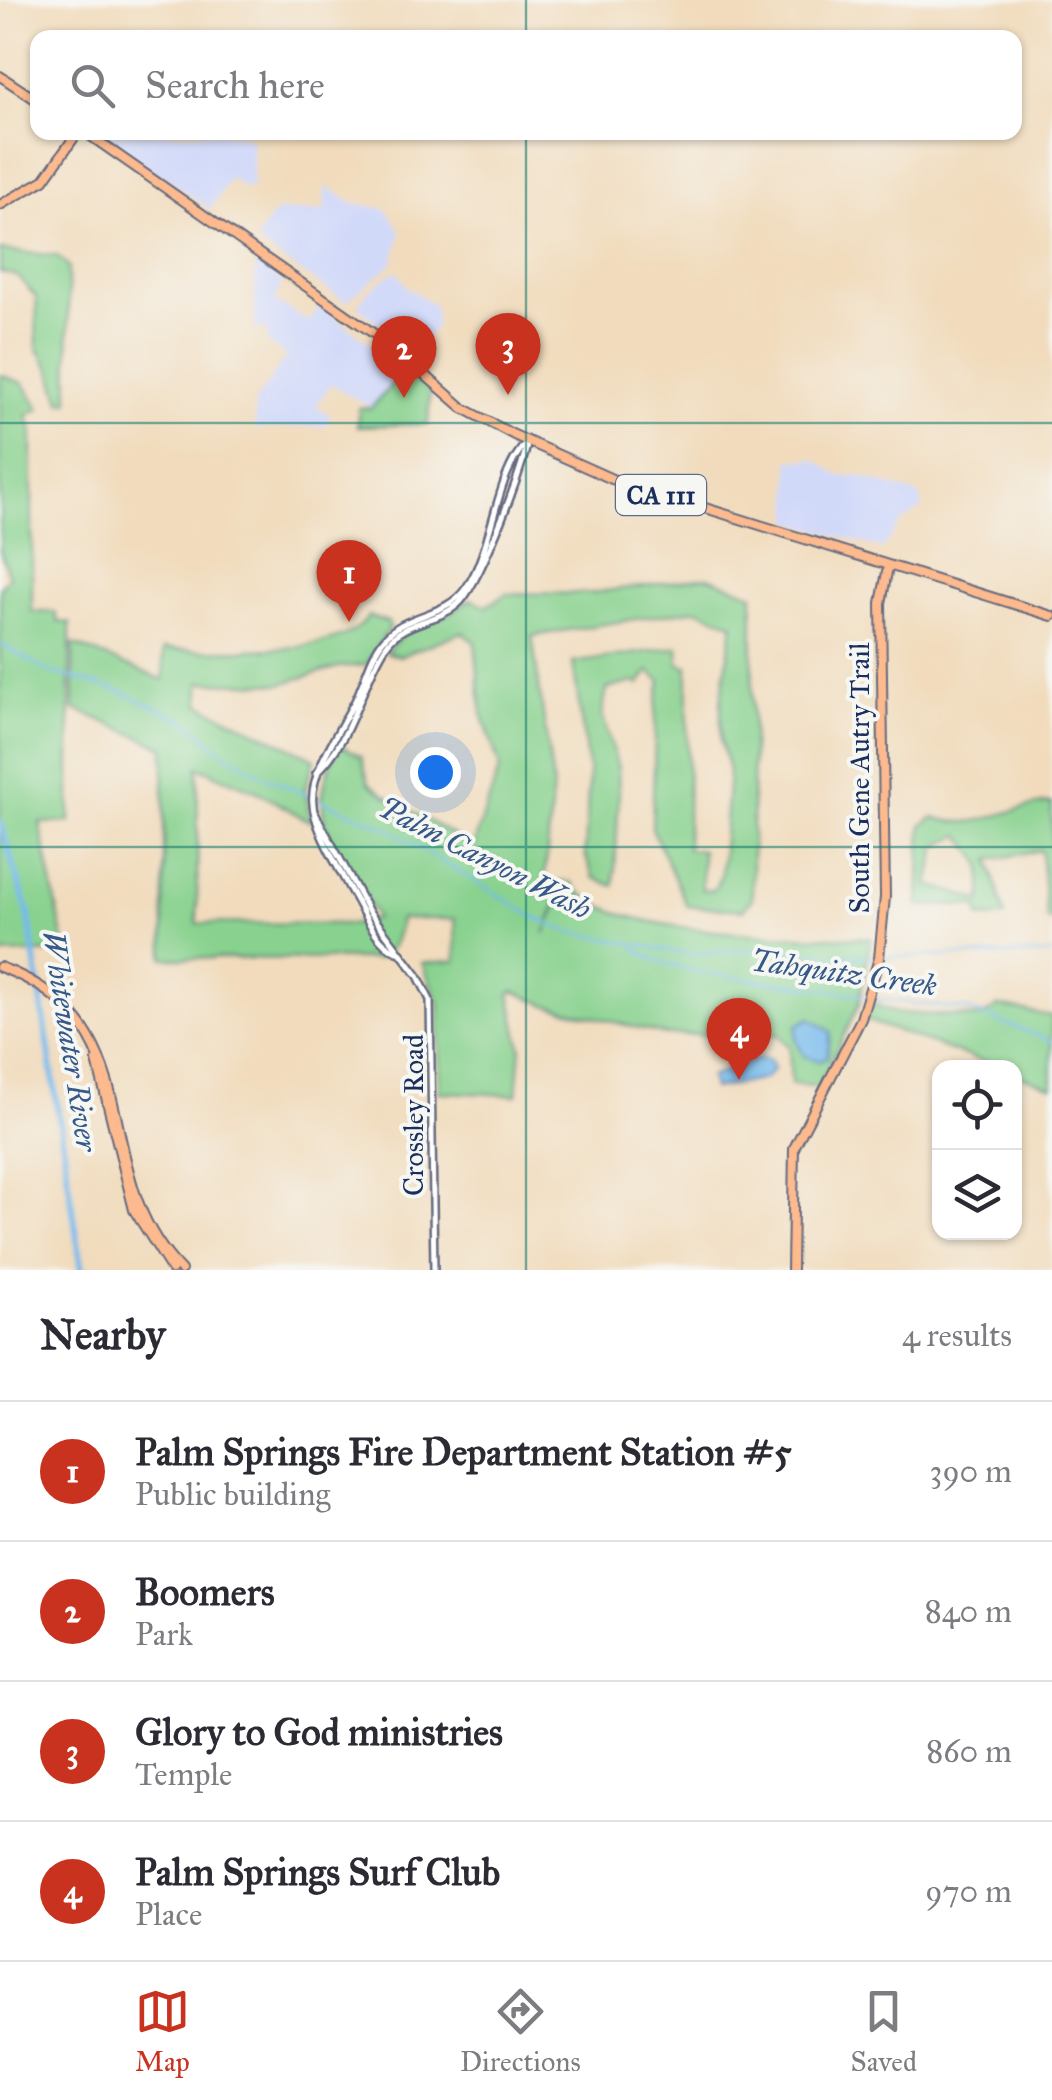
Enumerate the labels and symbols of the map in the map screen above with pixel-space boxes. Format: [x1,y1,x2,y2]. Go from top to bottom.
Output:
pin: 3 [476,312,540,395]
pin: 2 [372,316,436,398]
road number: CA 111 [616,475,706,515]
pin: 1 [316,540,382,622]
street label: South Gene Autry Trail [842,642,877,913]
your location [410,747,461,798]
water label: Palm Canyon Wash [373,789,597,927]
water label: Whitewater River [35,928,105,1155]
water label: Tahquitz Creek [749,942,939,1004]
pin: 4 [706,998,772,1080]
street label: Crossley Road [396,1034,431,1196]

